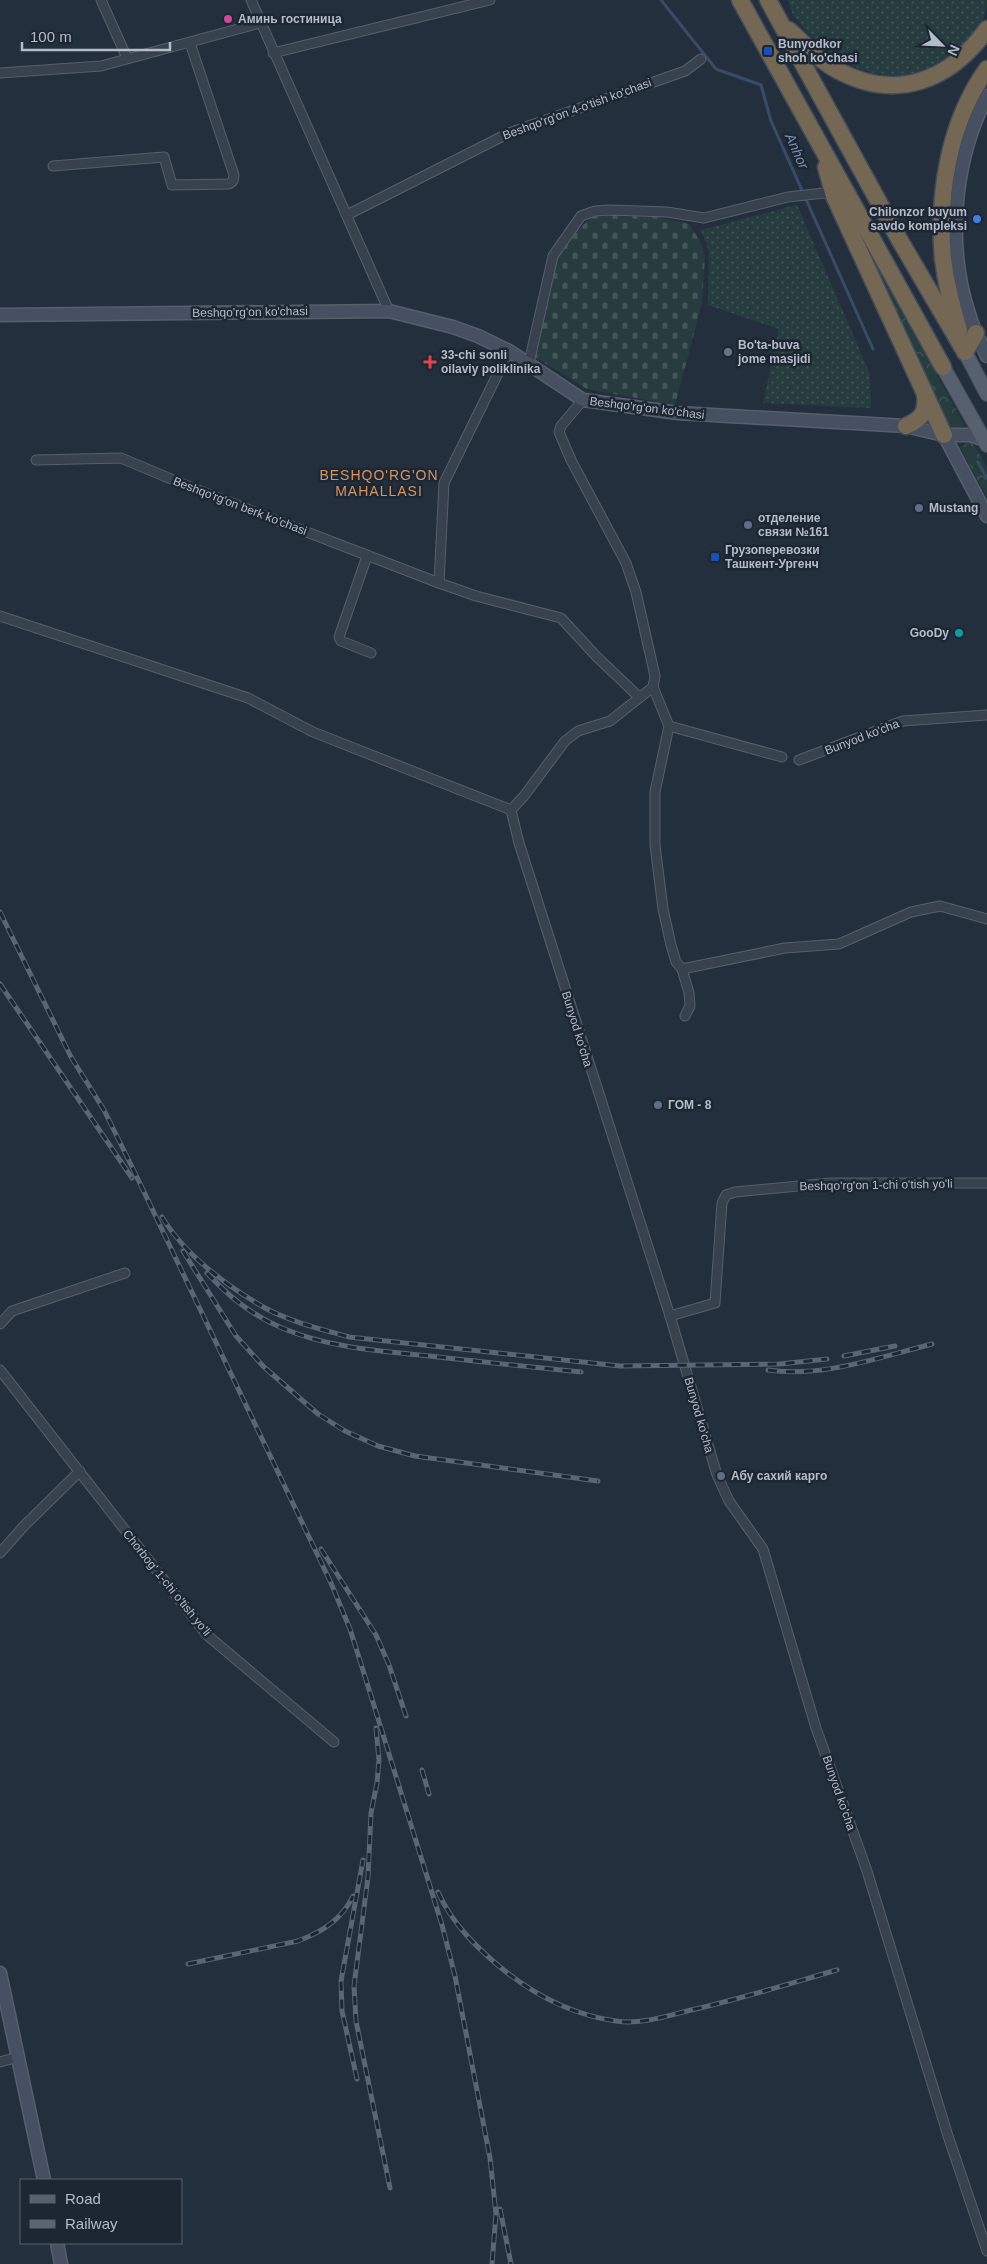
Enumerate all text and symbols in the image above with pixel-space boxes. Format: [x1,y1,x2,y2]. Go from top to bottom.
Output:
place label: Аминь гостиница [238,12,342,26]
marker: Аминь гостиница [222,13,234,25]
scale bar [22,20,170,52]
north arrow [917,20,967,70]
text: 100 m [30,28,72,45]
place label: Bunyodkor shoh ko'chasi [778,37,858,65]
text: N [945,42,963,58]
marker: Bunyodkor shoh ko'chasi [762,45,774,57]
street label: Beshqo'rg'on 4-o'tish ko'chasi [501,76,653,142]
water label: Anhor [782,130,812,173]
place label: Chilonzor buyum savdo kompleksi [869,205,967,233]
marker: Chilonzor buyum savdo kompleksi [971,213,983,225]
street label: Beshqo'rg'on ko'chasi [192,304,308,320]
place label: Bo'ta-buva jome masjidi [737,338,811,366]
marker: Bo'ta-buva jome masjidi [722,346,734,358]
place label: 33-chi sonli oilaviy poliklinika [441,348,541,376]
marker: 33-chi sonli oilaviy poliklinika [423,355,437,369]
street label: Beshqo'rg'on ko'chasi [589,394,705,422]
district label: BESHQO'RG'ON MAHALLASI [319,467,439,499]
street label: Beshqo'rg'on berk ko'chasi [171,474,309,538]
place label: Mustang [929,501,978,515]
marker: Mustang [913,502,925,514]
place label: отделение связи №161 [758,511,829,539]
marker: отделение связи №161 [742,519,754,531]
place label: Грузоперевозки Ташкент-Ургенч [725,543,820,571]
marker: Грузоперевозки Ташкент-Ургенч [709,551,721,563]
place label: GooDy [910,626,949,640]
marker: GooDy [953,627,965,639]
street label: Bunyod ko'cha [823,716,901,758]
street label: Bunyod ko'cha [559,989,595,1069]
place label: ГОМ - 8 [668,1098,712,1112]
marker: ГОМ - 8 [652,1099,664,1111]
street label: Beshqo'rg'on 1-chi o'tish yo'li [799,1177,953,1193]
street label: Bunyod ko'cha [681,1375,717,1455]
place label: Абу сахий карго [731,1469,827,1483]
marker: Абу сахий карго [715,1470,727,1482]
street label: Chorbog' 1-chi o'tish yo'li [120,1527,214,1639]
street label: Bunyod ko'cha [820,1754,858,1833]
legend [20,2179,182,2244]
text: Road [65,2190,101,2207]
text: Railway [65,2215,118,2232]

